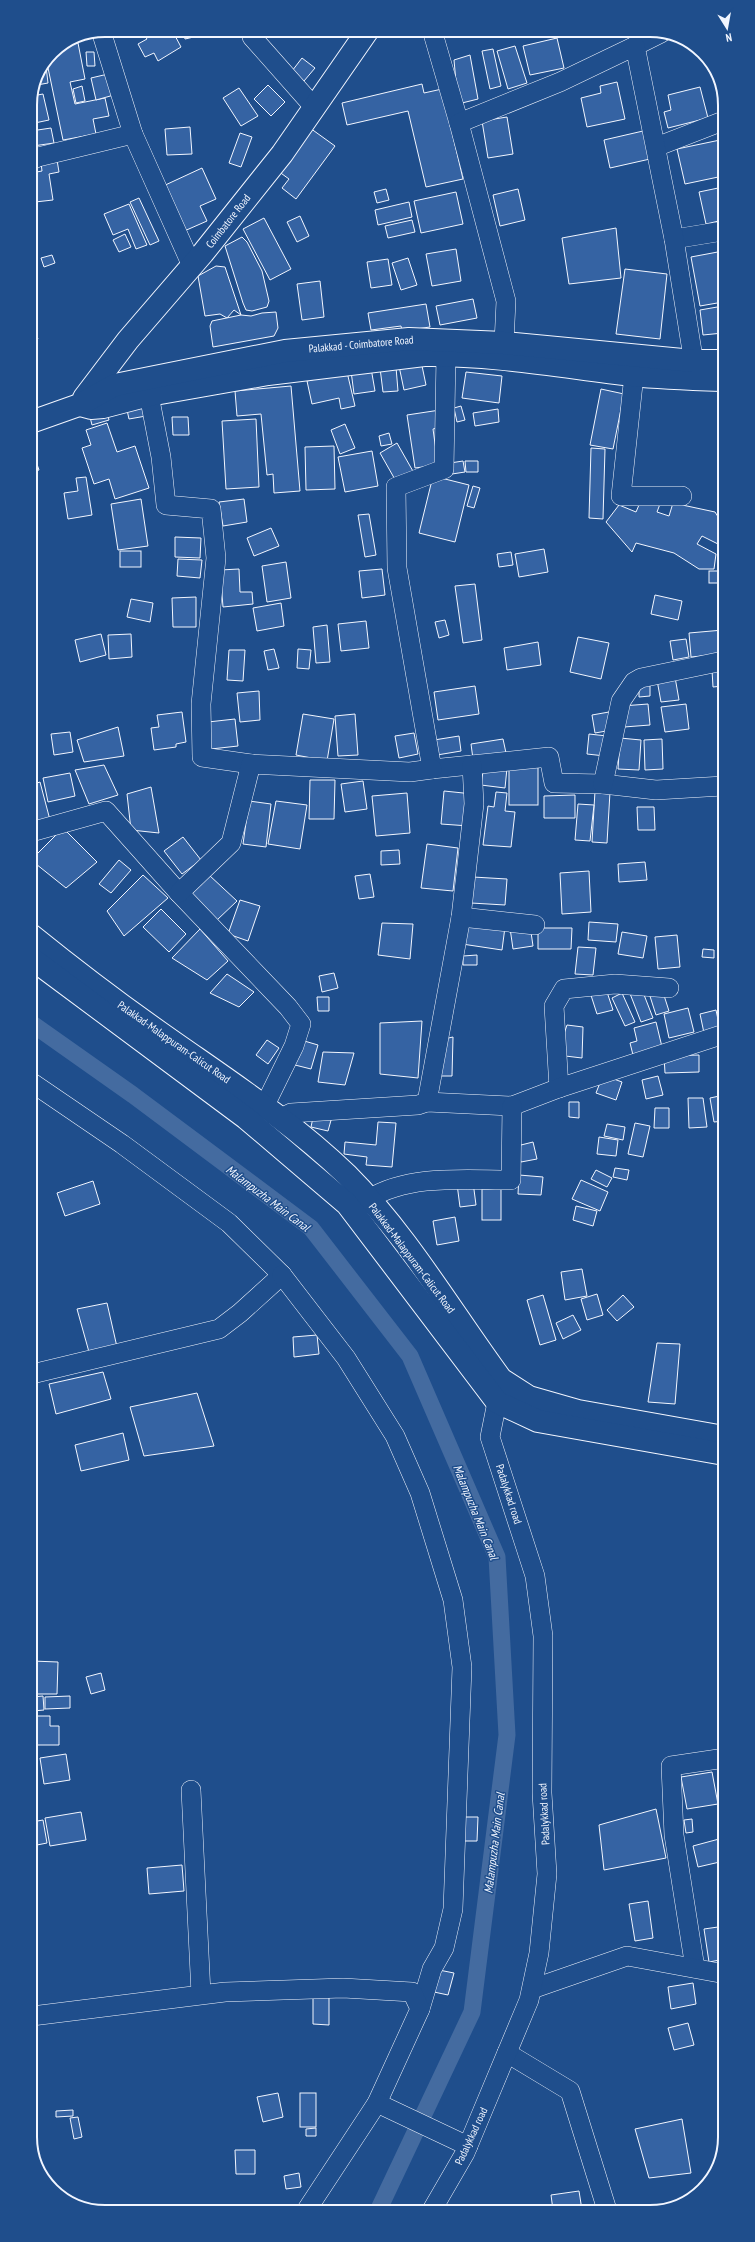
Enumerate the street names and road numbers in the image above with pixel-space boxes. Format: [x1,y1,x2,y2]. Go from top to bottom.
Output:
street label: Coimbatore Road [203,191,254,251]
street label: Palakkad - Coimbatore Road [308,332,414,356]
street label: Palakkad-Malappuram-Calicut Road [115,998,233,1086]
street label: Palakkad-Malappuram-Calicut Road [366,1200,458,1316]
street label: Padalykkad road [493,1462,525,1526]
street label: Padalykkad road [535,1782,553,1845]
street label: Padalykkad road [452,2105,491,2167]

